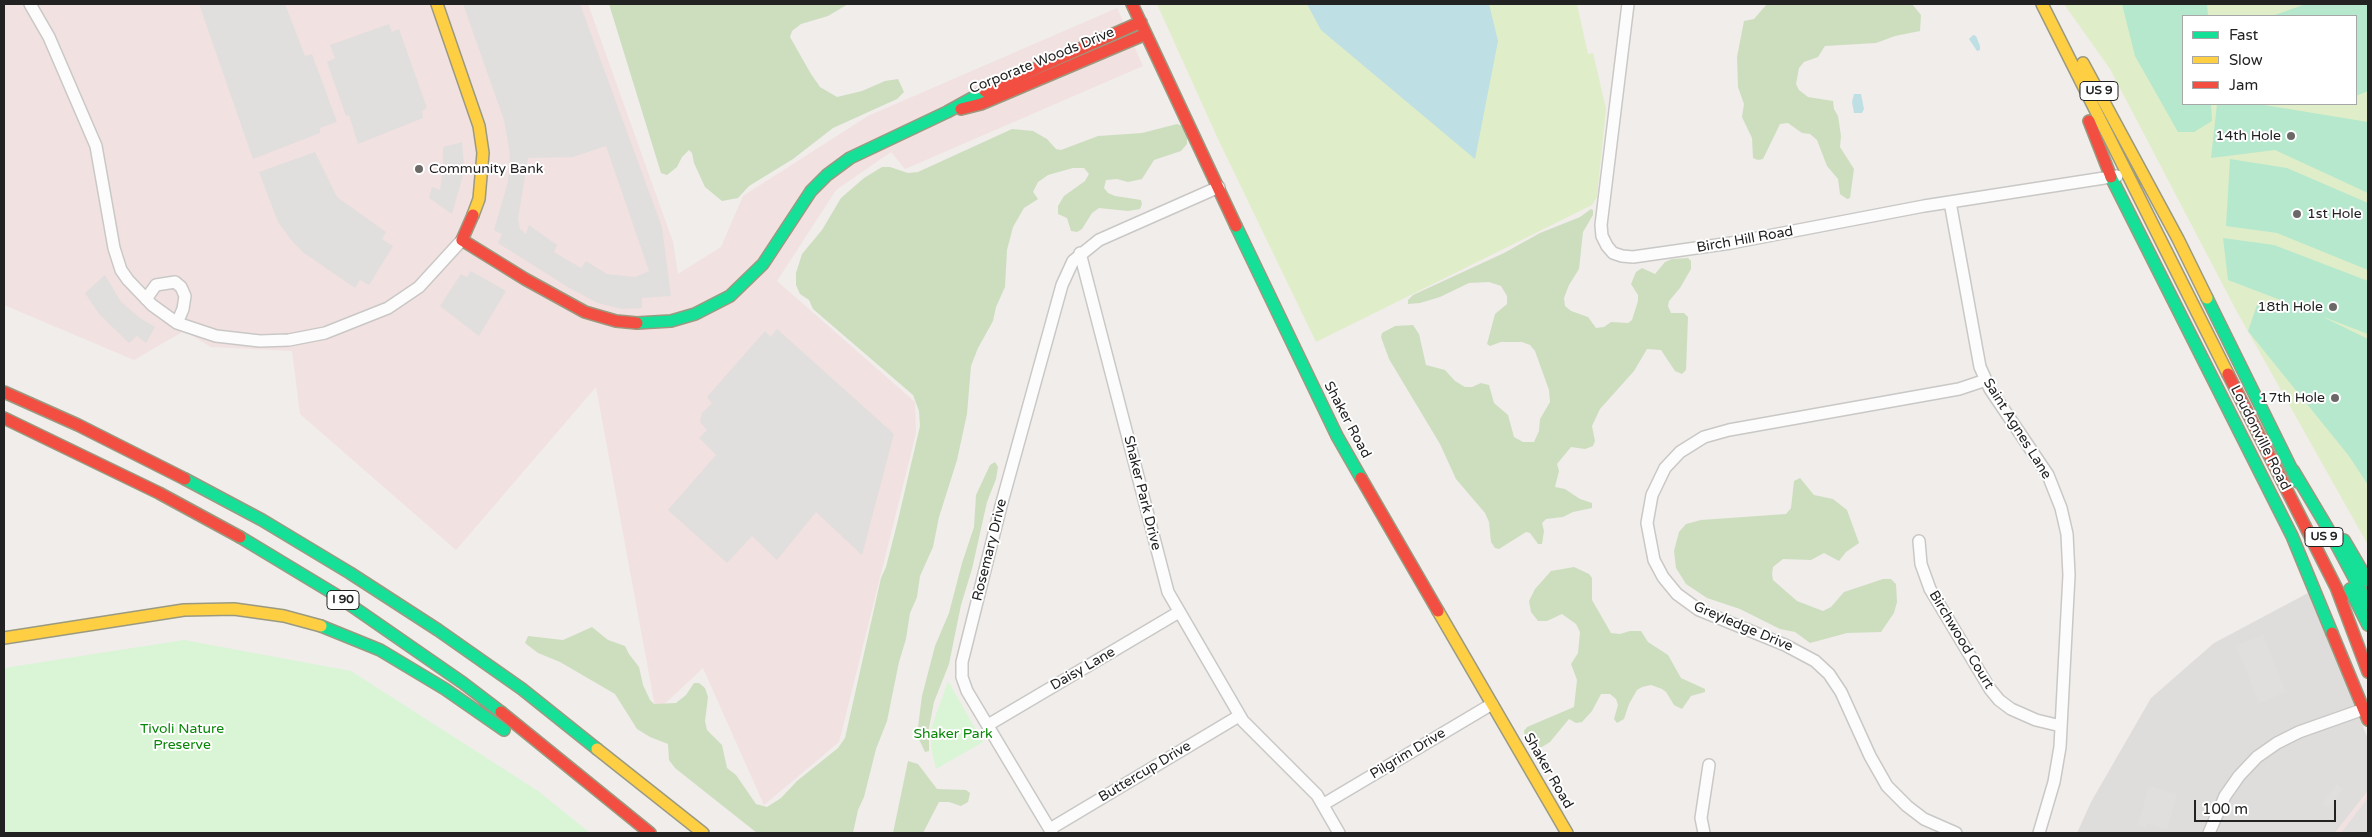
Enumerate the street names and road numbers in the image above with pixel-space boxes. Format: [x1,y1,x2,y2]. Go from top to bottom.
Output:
street label: Corporate Woods Drive [967,24,1117,98]
road number: US 9 [2080,82,2118,100]
street label: Birch Hill Road [1695,223,1795,257]
street label: Saint Agnes Lane [1979,376,2055,482]
street label: Shaker Road [1320,379,1374,461]
street label: Loudonville Road [2226,383,2294,493]
street label: Shaker Park Drive [1120,434,1164,552]
street label: Rosemary Drive [969,497,1011,603]
road number: US 9 [2305,528,2343,546]
street label: Birchwood Court [1925,588,1997,692]
road number: I 90 [327,590,359,610]
street label: Greyledge Drive [1691,599,1795,655]
street label: Daisy Lane [1048,644,1118,694]
street label: Pilgrim Drive [1367,725,1449,783]
street label: Shaker Road [1520,730,1576,812]
street label: Buttercup Drive [1096,738,1194,806]

